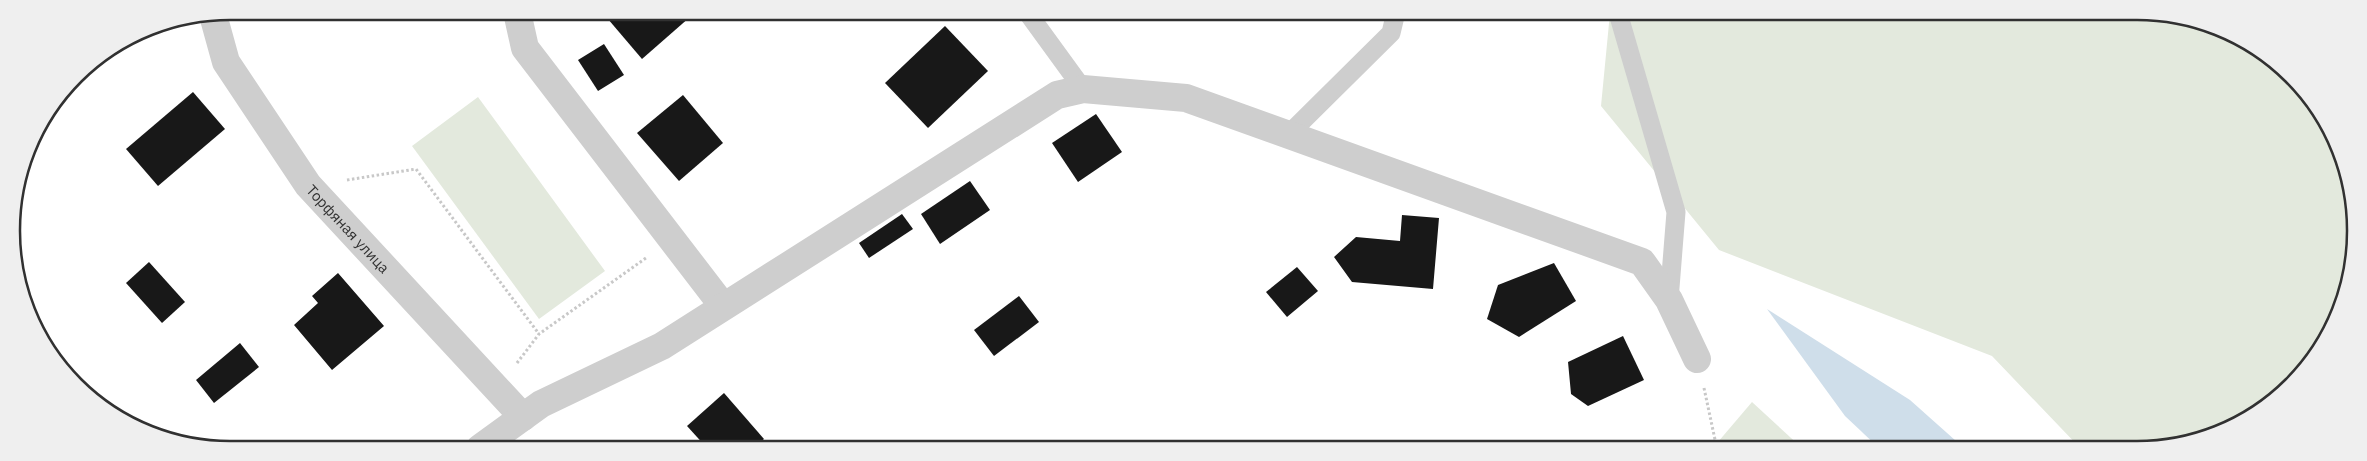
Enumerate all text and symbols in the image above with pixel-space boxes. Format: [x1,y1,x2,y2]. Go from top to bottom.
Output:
street label: Торфяная улица [303,180,394,277]

